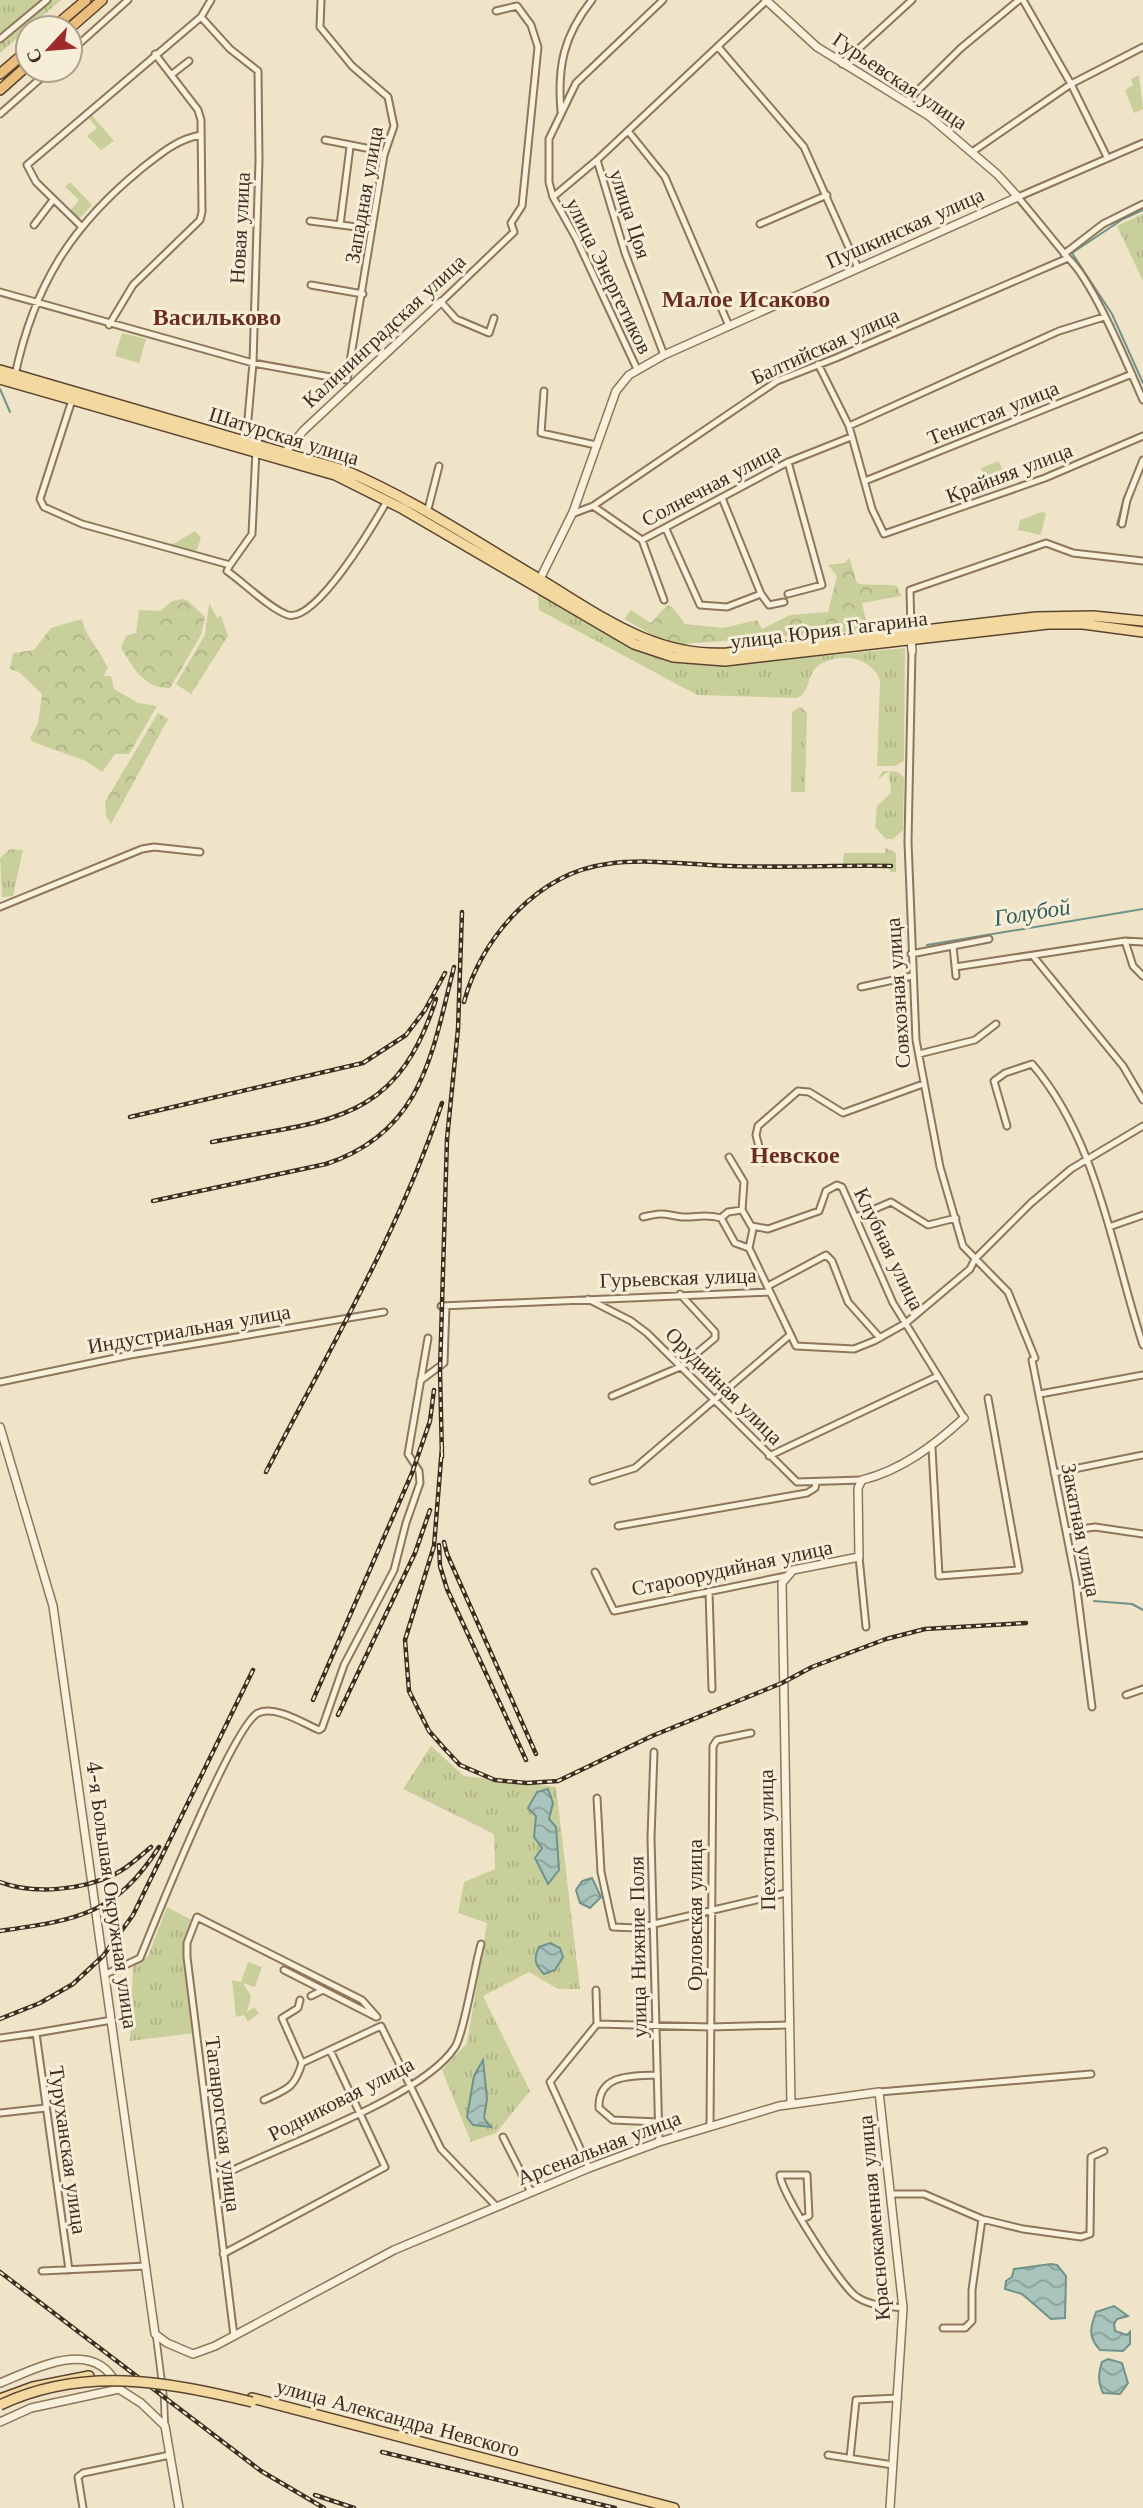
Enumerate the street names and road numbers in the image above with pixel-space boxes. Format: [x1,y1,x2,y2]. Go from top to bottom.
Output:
street label: Гурьевская улица [828,26,973,136]
street label: Западная улица [339,124,389,266]
street label: улица Цоя [603,166,657,262]
street label: Новая улица [224,171,256,285]
street label: Пушкинская улица [822,181,989,275]
street label: улица Энергетиков [560,194,658,358]
street label: Калининградская улица [297,248,472,413]
street label: Балтийская улица [747,301,904,390]
street label: Тенистая улица [923,375,1063,451]
street label: Шатурская улица [206,401,363,471]
street label: Солнечная улица [637,437,785,532]
street label: Крайняя улица [942,437,1077,509]
street label: улица Юрия Гагарина [729,605,930,655]
street label: Совхозная улица [880,916,916,1069]
street label: Клубная улица [848,1183,930,1315]
street label: Гурьевская улица [599,1262,758,1294]
street label: Индустриальная улица [85,1298,293,1360]
street label: Орудийная улица [660,1322,789,1451]
street label: Закатная улица [1055,1461,1107,1600]
street label: Староорудийная улица [629,1534,835,1602]
street label: 4-я Большая Окружная улица [80,1760,144,2031]
street label: Пехотная улица [753,1768,781,1911]
street label: Орловская улица [682,1838,708,1991]
street label: улица Нижние Поля [623,1855,653,2038]
street label: Таганрогская улица [199,2035,247,2214]
street label: Родниковая улица [264,2051,419,2147]
street label: Туруханская улица [43,2064,93,2237]
street label: Арсенальная улица [513,2105,685,2191]
street label: Краснокаменная улица [852,2114,896,2322]
street label: улица Александра Невского [273,2373,523,2463]

